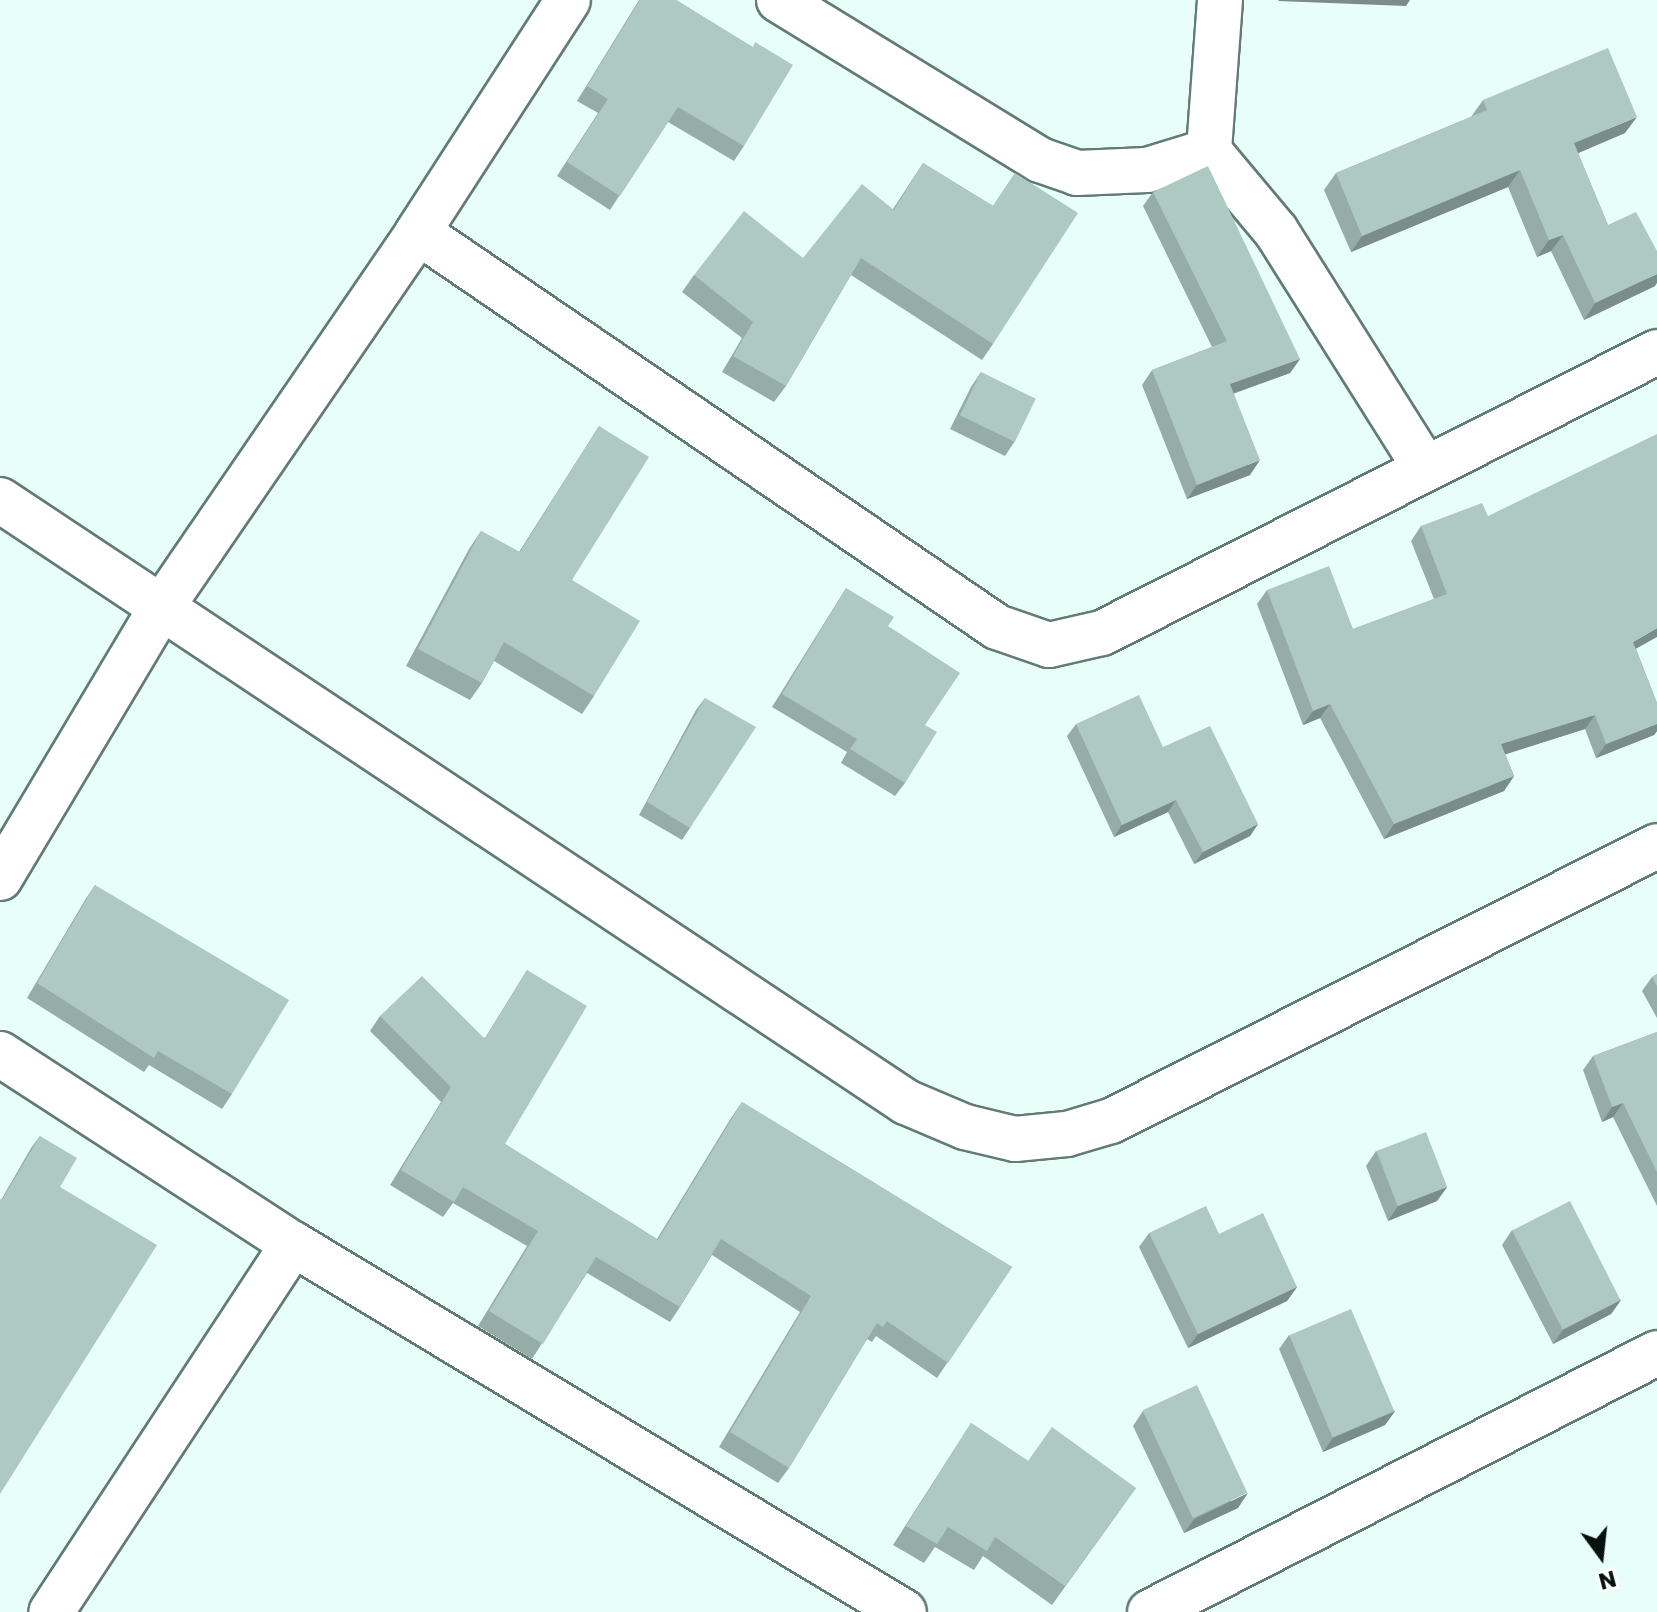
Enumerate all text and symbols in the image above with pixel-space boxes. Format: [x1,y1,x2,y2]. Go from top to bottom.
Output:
north arrow [1561,1516,1641,1596]
text: N [1595,1563,1619,1597]

